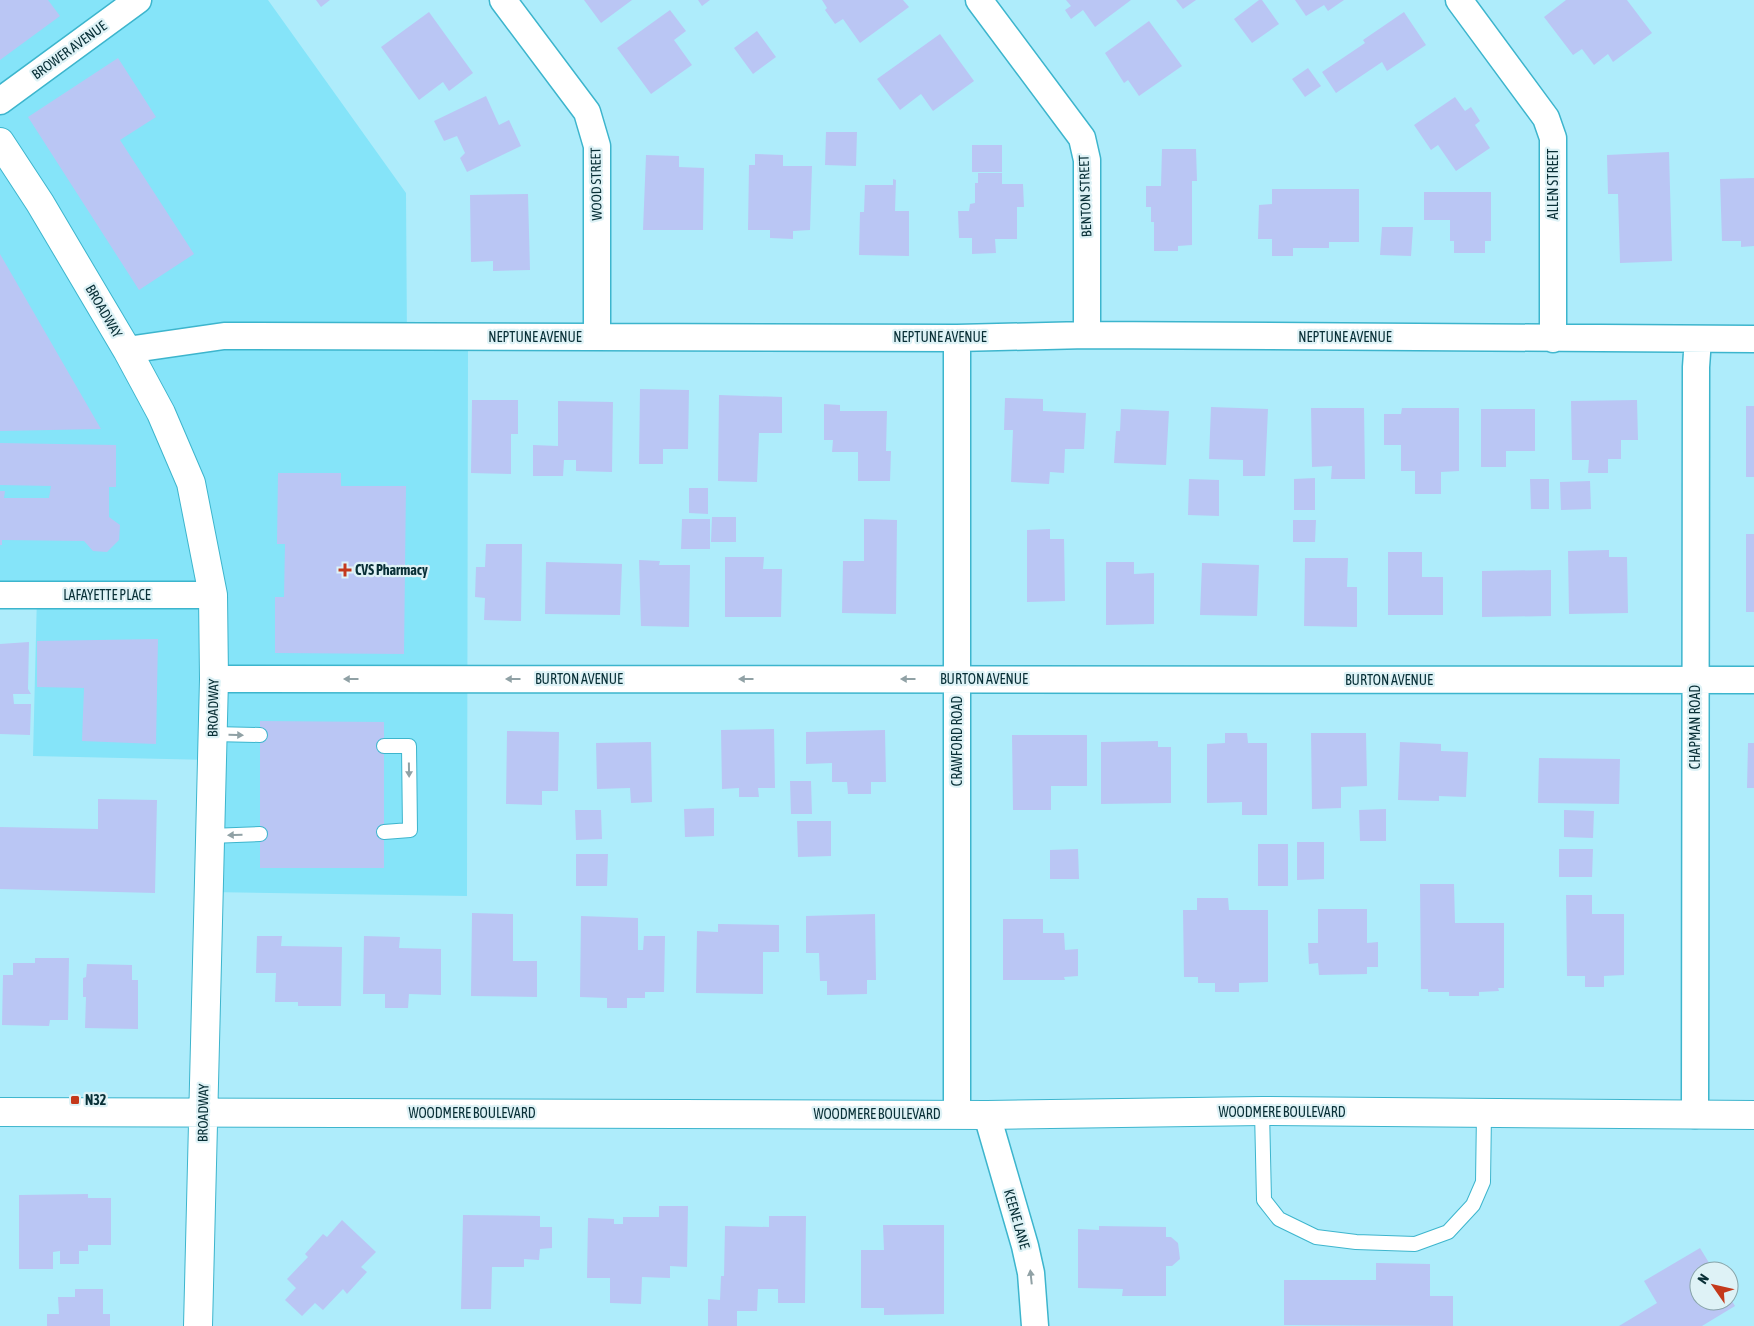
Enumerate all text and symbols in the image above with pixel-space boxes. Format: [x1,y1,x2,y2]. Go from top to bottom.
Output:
street label: BROWER AVENUE [29,18,110,82]
street label: WOOD STREET [587,147,605,221]
street label: ALLEN STREET [1545,149,1561,219]
street label: BENTON STREET [1076,155,1094,237]
street label: BROADWAY [82,282,126,341]
street label: NEPTUNE AVENUE [488,329,582,345]
street label: NEPTUNE AVENUE [893,329,987,345]
street label: NEPTUNE AVENUE [1298,329,1392,345]
place label: CVS Pharmacy [355,562,428,578]
marker: CVS Pharmacy [339,564,351,576]
street label: LAFAYETTE PLACE [63,587,151,603]
street label: BURTON AVENUE [535,671,623,687]
street label: BURTON AVENUE [940,671,1028,687]
street label: BURTON AVENUE [1345,672,1433,688]
one-way arrow [343,675,359,683]
one-way arrow [505,675,521,683]
one-way arrow [738,675,754,683]
one-way arrow [900,675,916,683]
street label: BROADWAY [204,678,222,737]
street label: CHAPMAN ROAD [1687,685,1703,769]
street label: CRAWFORD ROAD [949,696,965,786]
one-way arrow [229,731,245,739]
one-way arrow [405,763,413,779]
one-way arrow [227,831,243,839]
street label: BROADWAY [194,1083,212,1142]
place label: N32 [85,1092,107,1108]
marker: N32 [69,1094,81,1106]
street label: WOODMERE BOULEVARD [1218,1104,1346,1120]
street label: WOODMERE BOULEVARD [408,1105,536,1121]
street label: WOODMERE BOULEVARD [813,1106,941,1122]
street label: KEENE LANE [1001,1187,1033,1251]
north arrow [1689,1261,1739,1311]
one-way arrow [1027,1269,1035,1285]
text: N [1694,1271,1712,1287]

